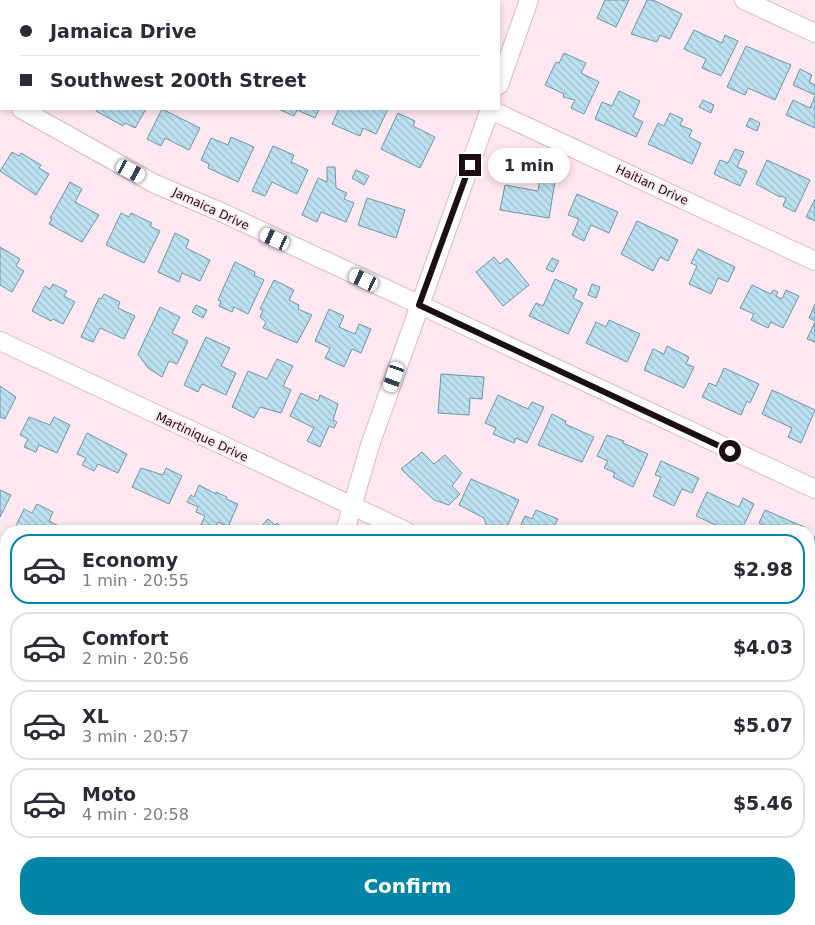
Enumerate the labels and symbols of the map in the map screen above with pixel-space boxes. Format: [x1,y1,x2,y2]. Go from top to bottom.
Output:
callout: 1 min [488,148,570,182]
route end [459,154,481,176]
car [114,157,147,185]
street label: Haitian Drive [613,162,691,208]
street label: Jamaica Drive [170,185,252,233]
car [258,226,291,252]
car [347,267,380,293]
car [382,360,405,394]
street label: Martinique Drive [154,410,250,464]
route start [719,440,741,462]

